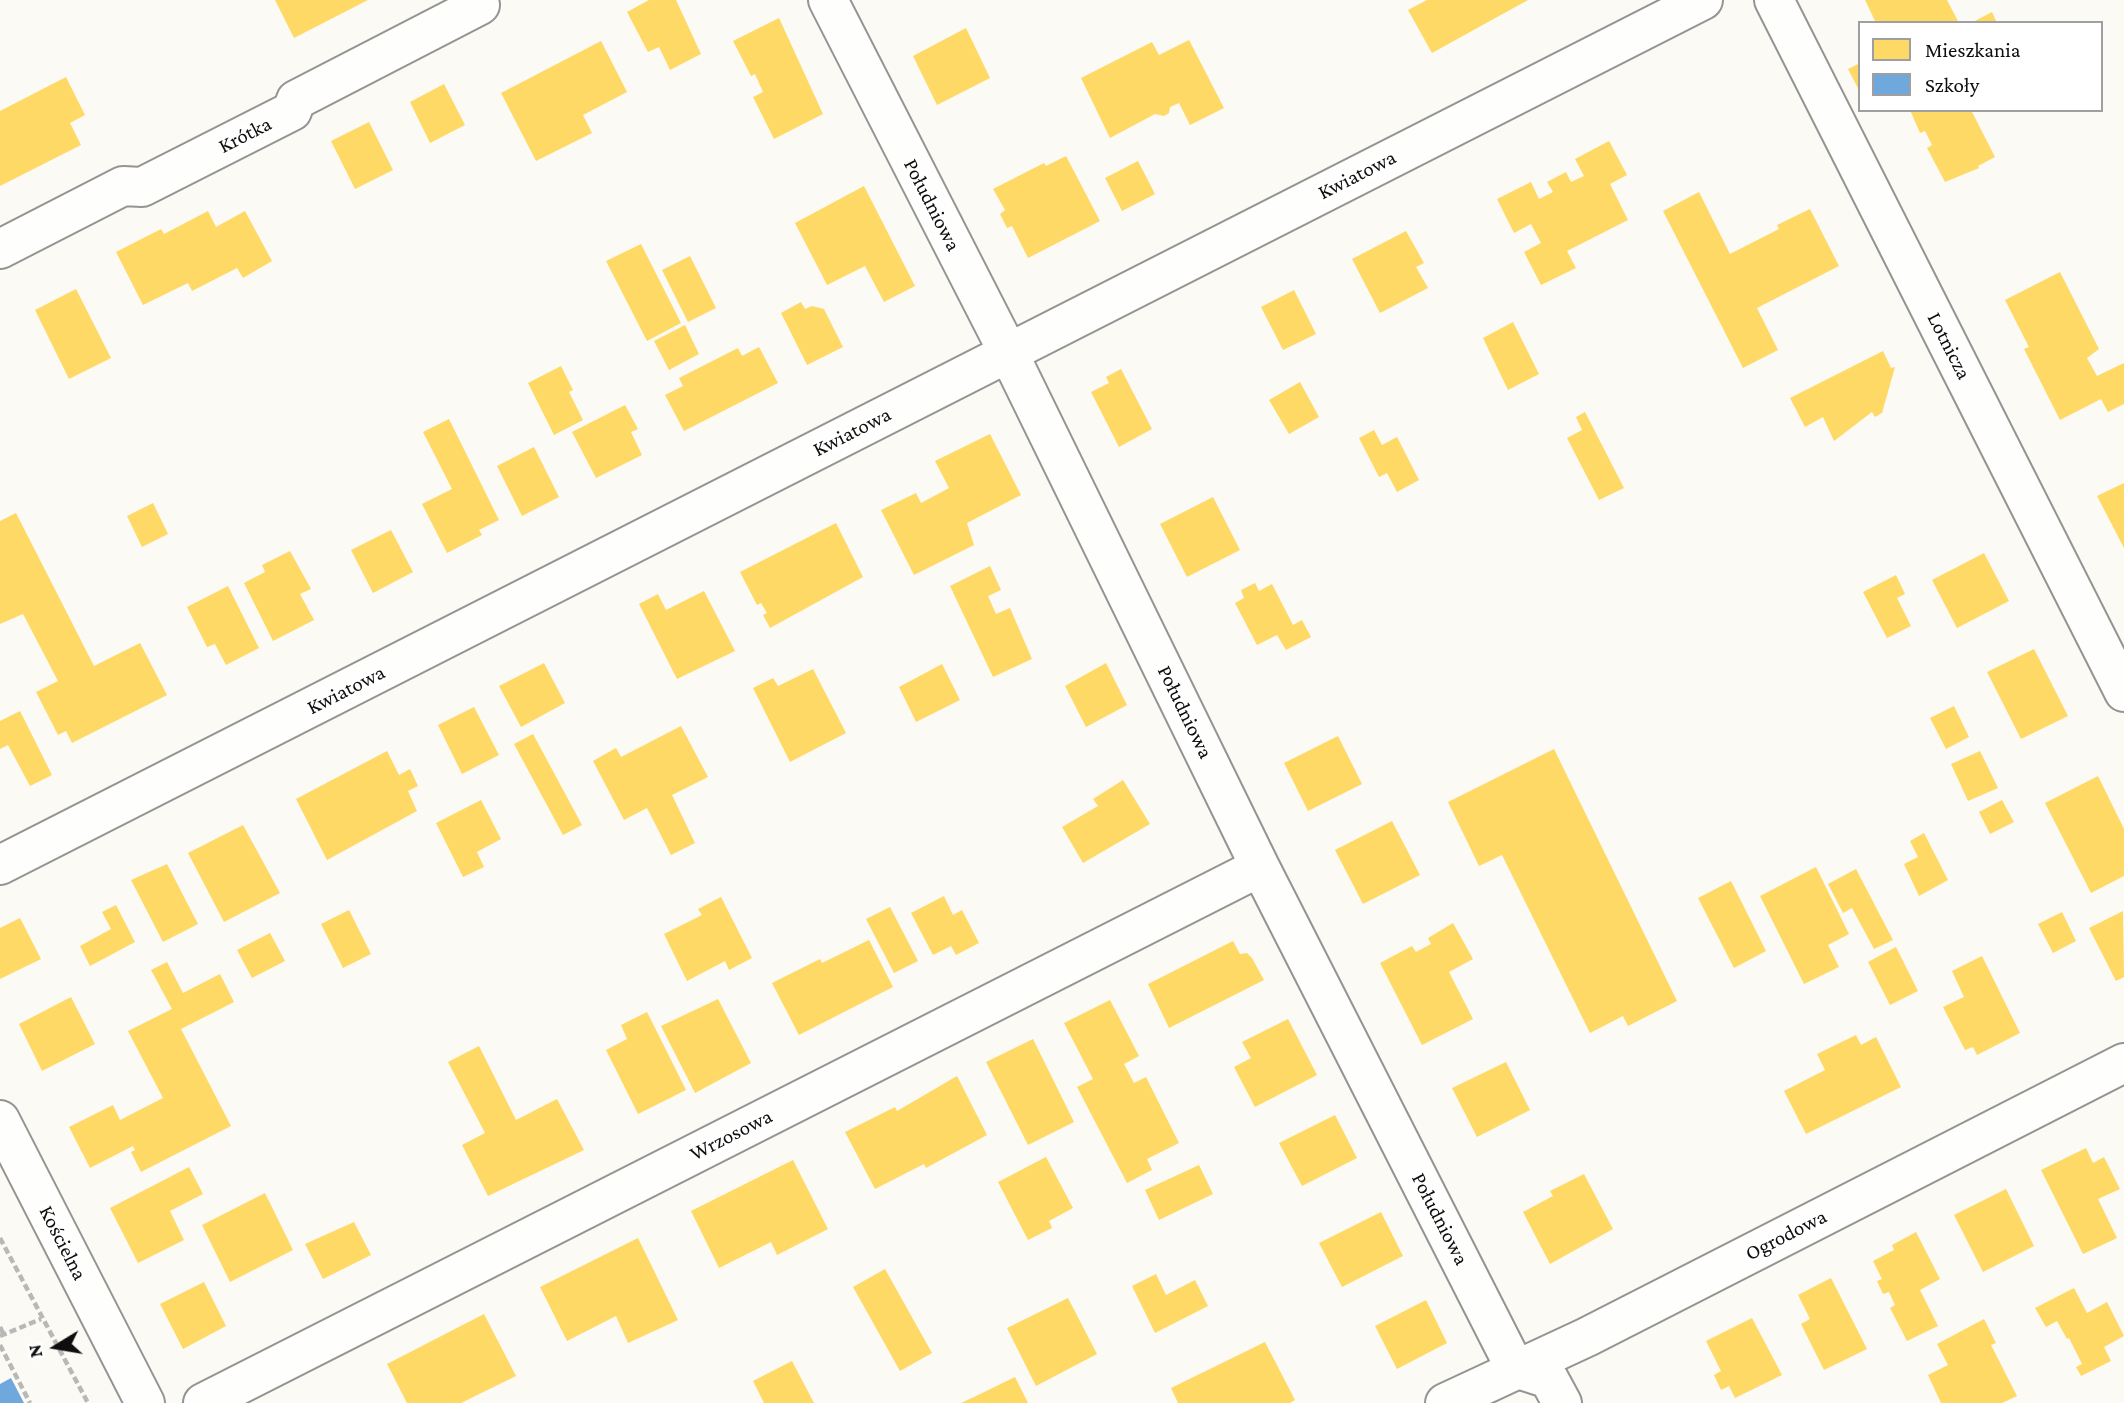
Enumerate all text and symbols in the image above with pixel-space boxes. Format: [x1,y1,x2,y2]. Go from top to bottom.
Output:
legend [1858,21,2103,112]
text: Mieszkania [1925,38,2020,62]
text: Szkoły [1925,73,1979,97]
street label: Krótka [214,111,276,159]
street label: Kwiatowa [1314,145,1400,205]
street label: Południowa [898,155,966,255]
street label: Lotnicza [1921,308,1977,384]
street label: Kwiatowa [809,402,895,462]
street label: Kwiatowa [303,660,389,720]
street label: Południowa [1152,661,1218,763]
street label: Wrzosowa [686,1104,776,1166]
street label: Południowa [1406,1169,1474,1269]
street label: Kościelna [34,1201,92,1285]
street label: Ogrodowa [1741,1204,1831,1266]
north arrow [21,1312,91,1382]
text: N [23,1343,46,1359]

